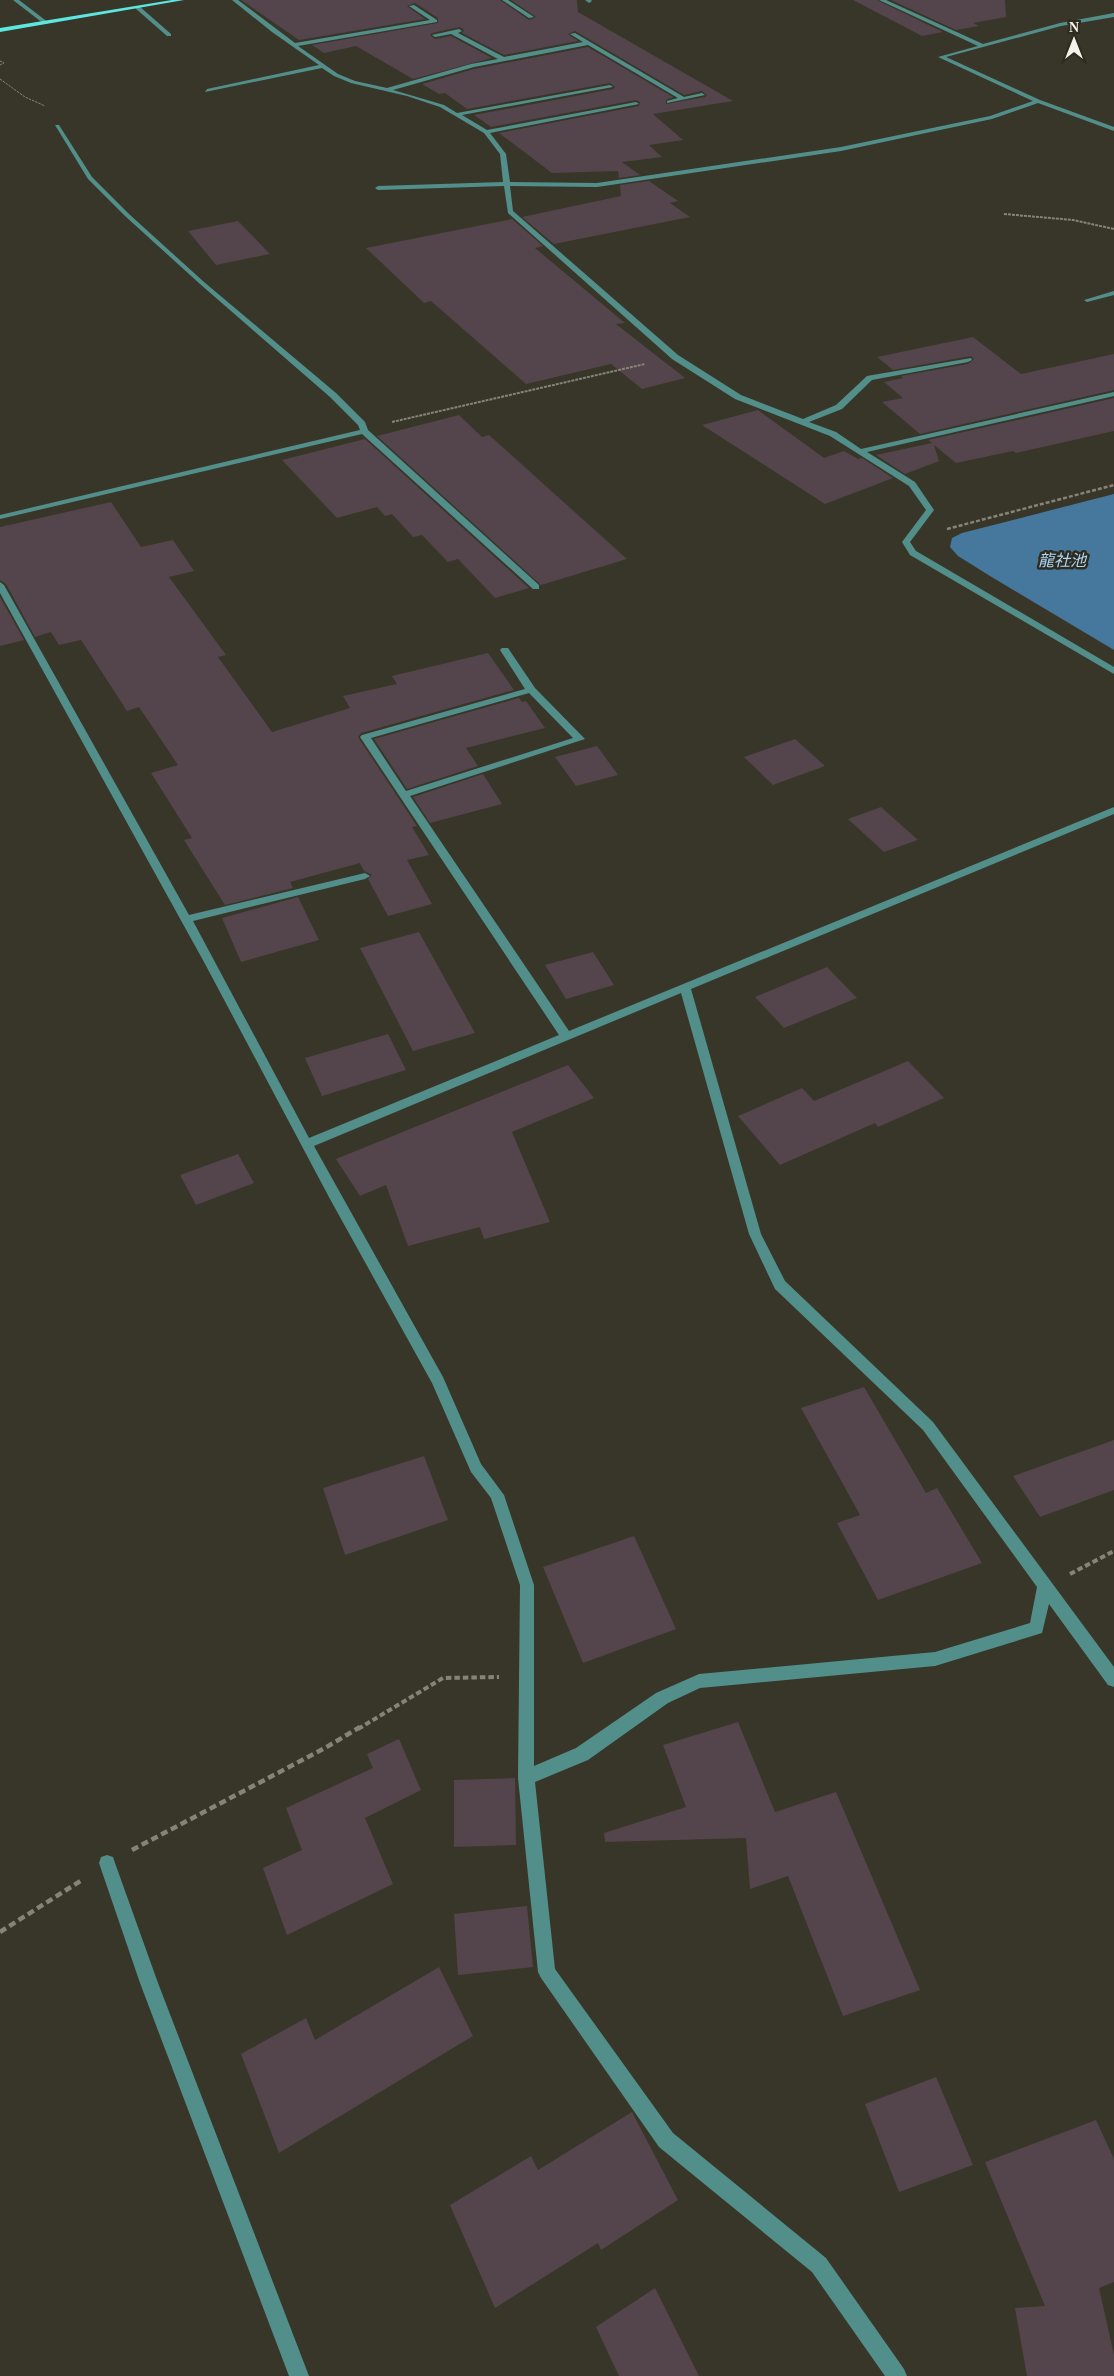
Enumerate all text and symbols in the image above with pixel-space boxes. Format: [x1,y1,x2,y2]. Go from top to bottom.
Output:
north arrow [1049,15,1099,65]
text: N [1069,20,1079,35]
water label: 龍社池 [1038,552,1088,569]

